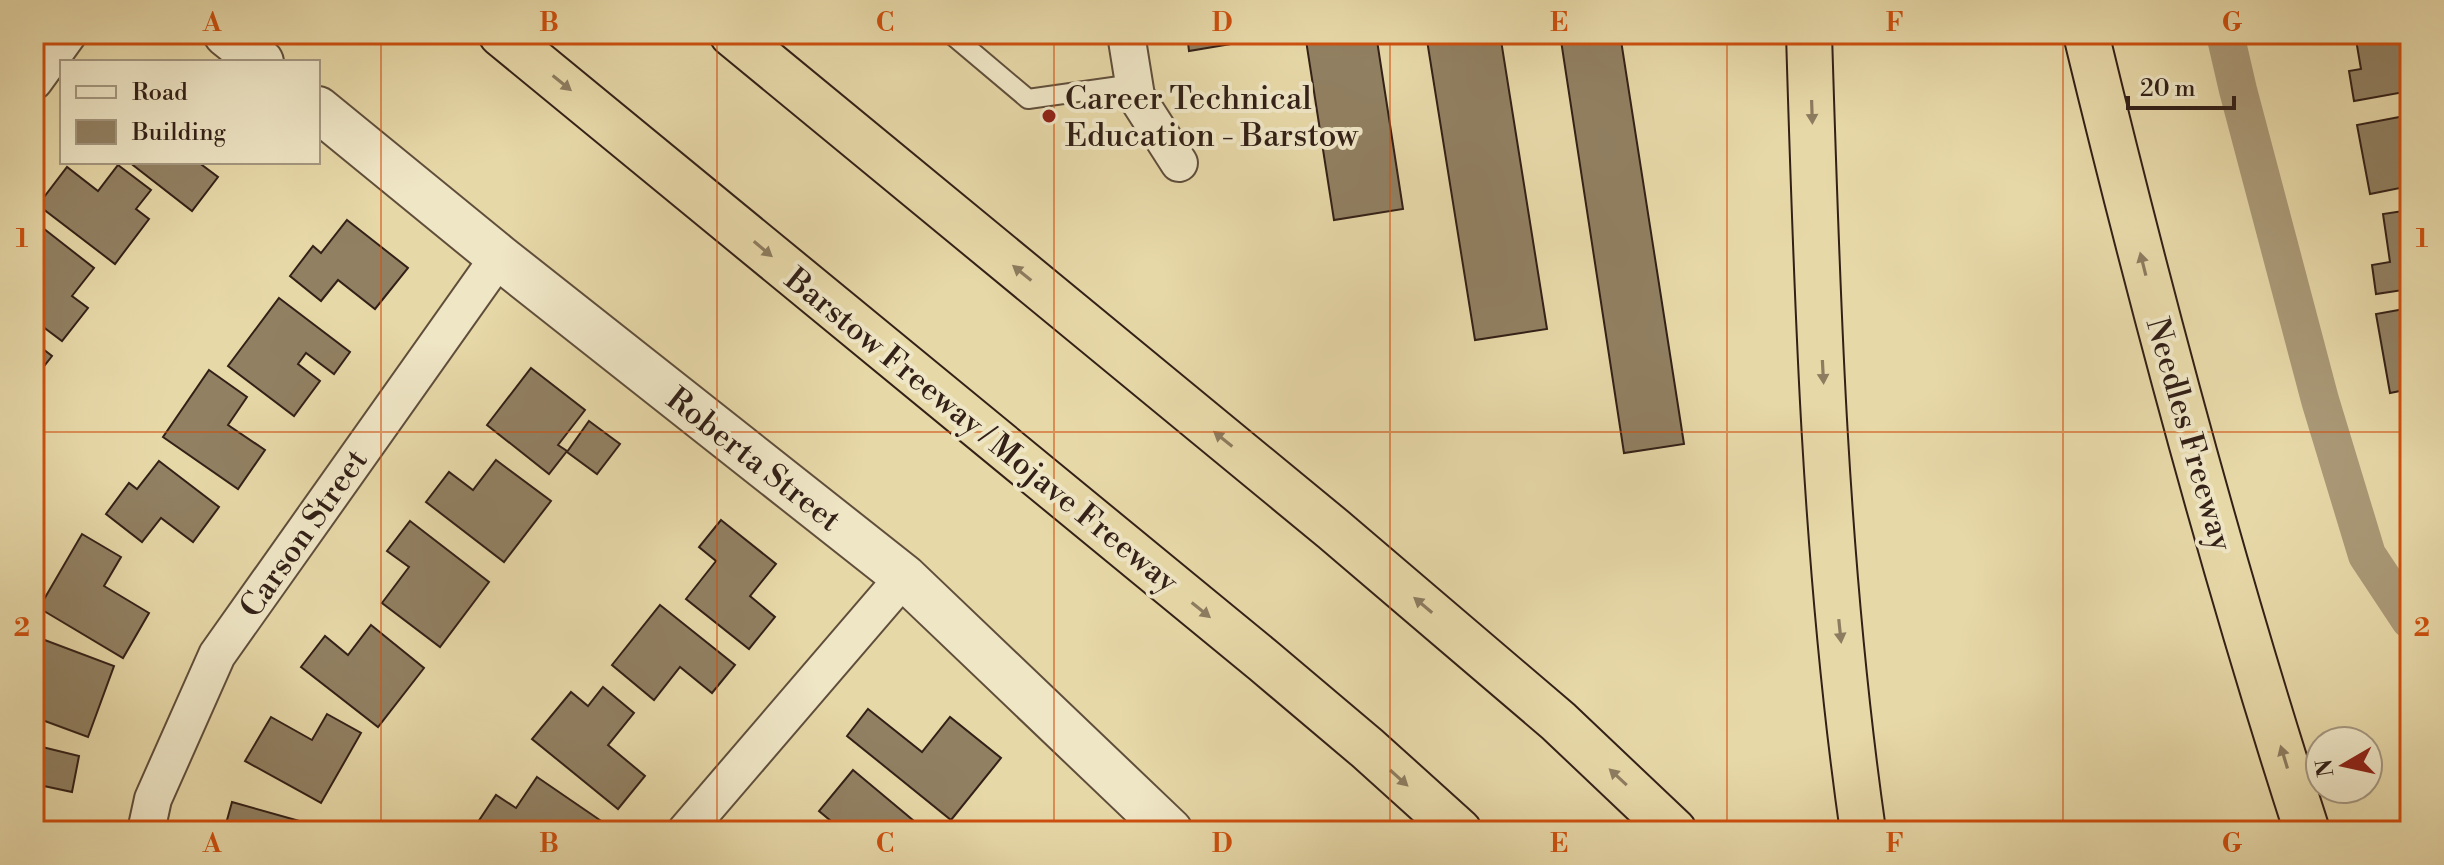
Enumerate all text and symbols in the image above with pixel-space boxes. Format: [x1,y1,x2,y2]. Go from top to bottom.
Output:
text: A [202,7,222,39]
text: B [539,7,559,39]
text: C [876,7,894,39]
text: D [1212,7,1232,39]
text: E [1550,7,1568,39]
text: F [1886,7,1904,39]
text: G [2222,7,2243,39]
legend [60,60,320,164]
scale bar [2128,60,2234,110]
one-way arrow [552,74,572,91]
text: 20 m [2140,74,2196,104]
text: Road [132,78,188,108]
place label: Career Technical Education - Barstow [1065,79,1359,156]
one-way arrow [1805,100,1818,125]
marker: Career Technical Education - Barstow [1040,107,1058,125]
text: Building [131,118,226,148]
text: 1 [16,223,29,255]
text: 1 [2416,223,2429,255]
one-way arrow [752,240,773,257]
one-way arrow [2137,252,2149,277]
street label: Barstow Freeway / Mojave Freeway [776,259,1186,602]
one-way arrow [1013,265,1033,282]
street label: Needles Freeway [2137,313,2242,556]
one-way arrow [1816,360,1829,385]
street label: Roberta Street [658,379,849,540]
one-way arrow [1213,431,1233,447]
street label: Carson Street [231,442,377,626]
one-way arrow [1413,597,1432,615]
one-way arrow [1191,601,1211,617]
text: 2 [14,612,30,644]
text: 2 [2414,612,2430,644]
one-way arrow [1833,619,1846,644]
north arrow [2304,725,2384,805]
one-way arrow [2277,744,2289,768]
text: N [2311,757,2340,779]
one-way arrow [1390,768,1409,786]
one-way arrow [1608,769,1627,787]
text: A [202,828,222,860]
text: B [539,828,559,860]
text: C [876,828,894,860]
text: D [1212,828,1232,860]
text: E [1550,828,1568,860]
text: F [1886,828,1904,860]
text: G [2222,828,2243,860]

